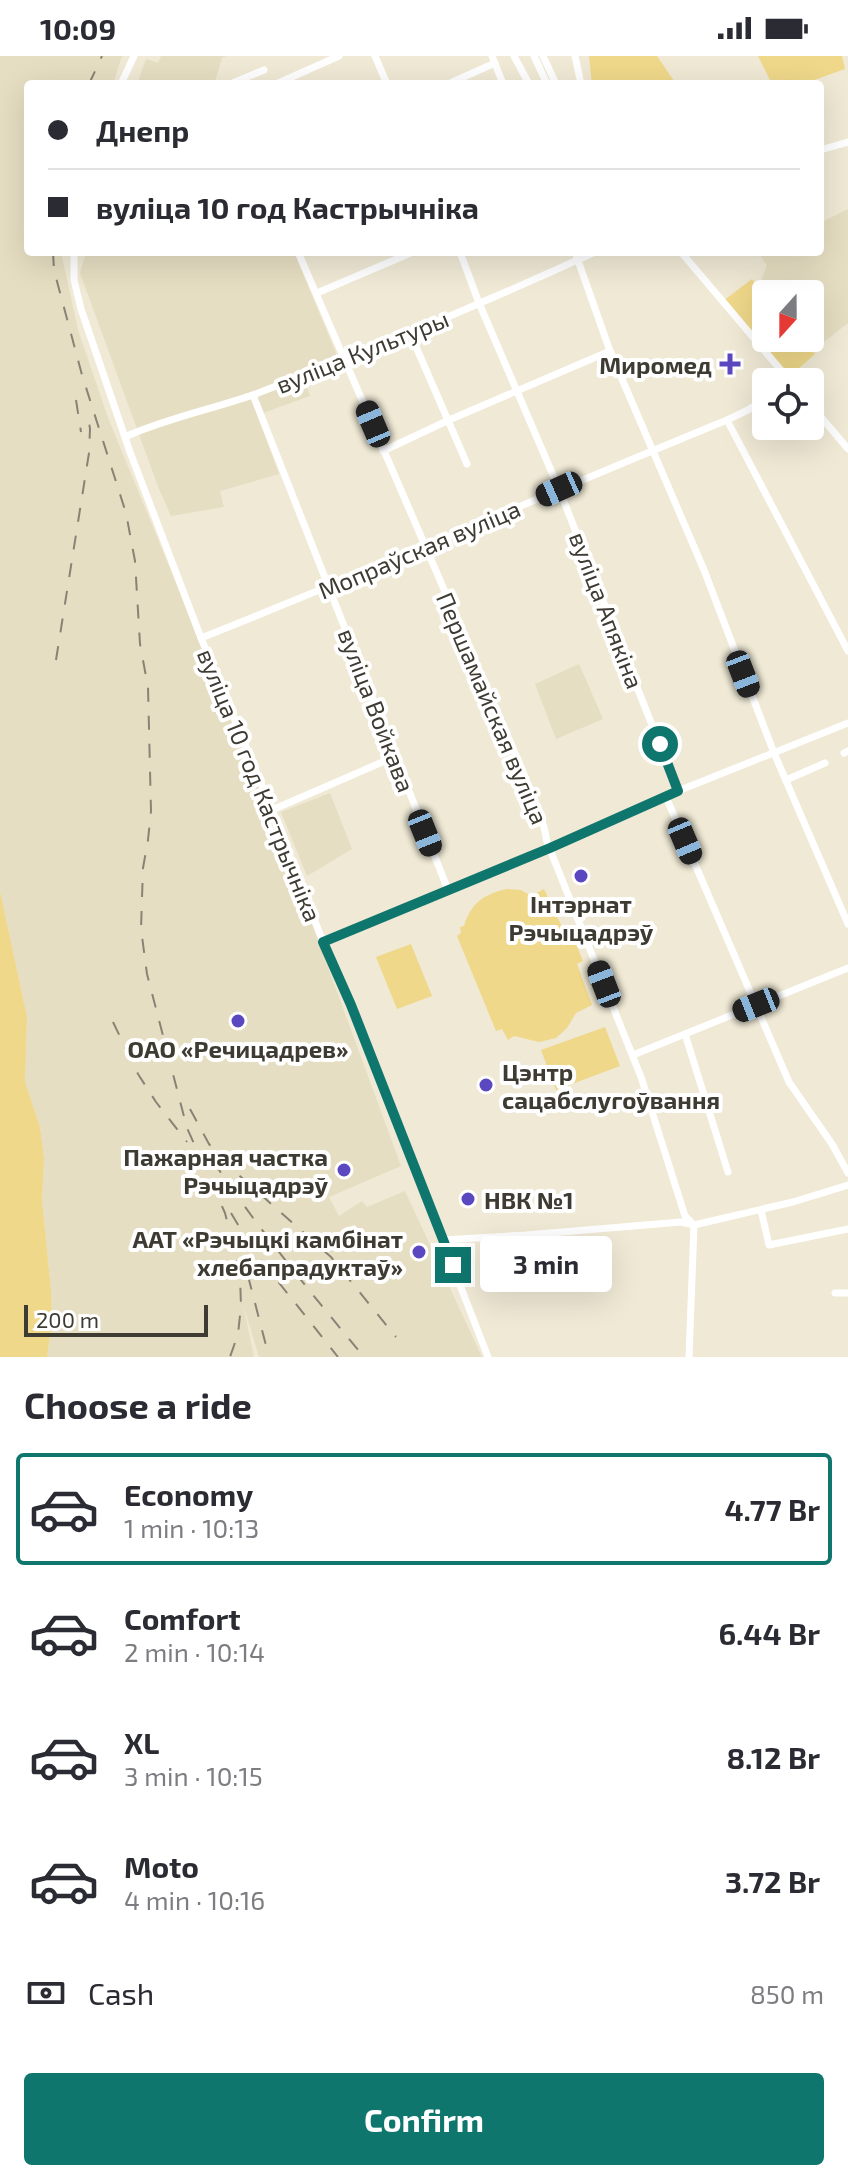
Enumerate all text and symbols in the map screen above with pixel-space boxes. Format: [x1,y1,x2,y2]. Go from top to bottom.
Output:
text: 10:09 [40,10,116,46]
text: Днепр [96,112,189,148]
text: вуліца 10 год Кастрычніка [96,189,479,225]
north arrow [752,280,824,352]
map controls [752,280,824,440]
street label: вуліца Культуры [271,303,453,400]
place label: Миромед [599,350,712,379]
marker: Миромед [719,353,741,375]
button: locate [752,368,824,440]
car [353,397,393,451]
car [532,468,586,510]
street label: Мопраўская вуліца [314,493,525,606]
street label: вуліца Апякіна [563,528,650,693]
street label: Першамайская вуліца [430,588,555,829]
street label: вуліца Войкава [332,624,422,796]
street label: вуліца 10 год Кастрычніка [191,644,328,926]
car [723,647,763,701]
route start [642,726,678,762]
car [405,806,445,860]
car [665,814,705,868]
marker: Інтэрнат Рэчыцадрэў [572,867,590,885]
place label: Інтэрнат Рэчыцадрэў [509,889,654,946]
car [584,957,624,1011]
car [729,985,783,1025]
marker: ОАО «Речицадрев» [229,1012,247,1030]
place label: ОАО «Речицадрев» [128,1034,348,1063]
place label: Цэнтр сацабслугоўвання [502,1057,720,1114]
marker: Цэнтр сацабслугоўвання [477,1076,495,1094]
place label: Пажарная частка Рэчыцадрэў [123,1142,328,1199]
marker: Пажарная частка Рэчыцадрэў [335,1161,353,1179]
place label: НВК №1 [484,1185,574,1214]
marker: НВК №1 [459,1190,477,1208]
place label: ААТ «Рэчыцкі камбінат хлебапрадуктаў» [133,1224,403,1281]
callout: 3 min [481,1237,613,1293]
marker: ААТ «Рэчыцкі камбінат хлебапрадуктаў» [410,1243,428,1261]
route end [435,1247,471,1283]
text: 3 min [513,1248,579,1279]
scale bar [24,1301,208,1337]
text: 200 m [36,1306,99,1332]
text: Choose a ride [24,1383,252,1426]
icon: car [28,1473,100,1545]
text: Economy [124,1476,253,1512]
text: 4.77 Br [724,1491,820,1527]
text: 1 min · 10:13 [124,1512,259,1543]
icon: car [28,1597,100,1669]
text: Comfort [124,1600,241,1636]
text: 6.44 Br [718,1615,820,1651]
text: 2 min · 10:14 [124,1636,265,1667]
icon: car [28,1721,100,1793]
text: XL [124,1724,159,1760]
text: 8.12 Br [726,1739,820,1775]
text: 3 min · 10:15 [124,1760,263,1791]
icon: car [28,1845,100,1917]
text: Moto [124,1848,199,1884]
text: 3.72 Br [725,1863,820,1899]
text: 4 min · 10:16 [124,1884,265,1915]
icon: cash [24,1971,68,2015]
text: Cash [88,1975,154,2011]
text: 850 m [750,1978,824,2009]
button: Confirm [24,2073,824,2165]

